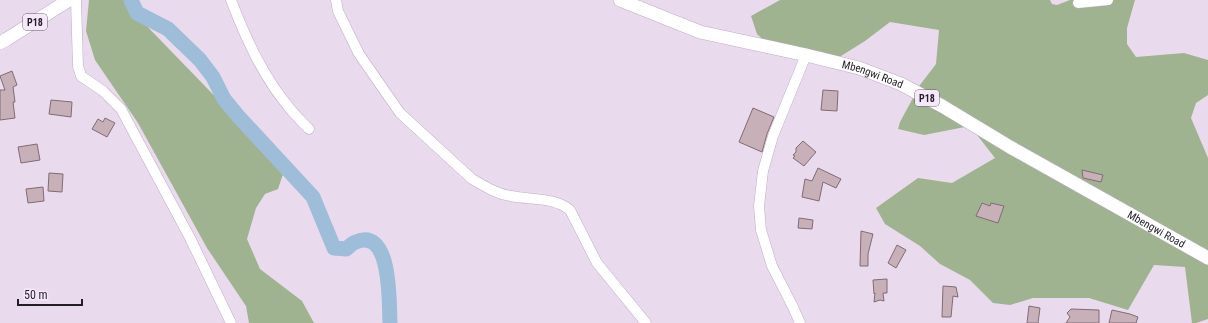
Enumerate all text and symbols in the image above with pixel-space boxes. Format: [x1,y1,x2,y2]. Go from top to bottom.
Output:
road number: P18 [23,14,47,30]
street label: Mbengwi Road [841,58,905,91]
road number: P18 [915,90,939,106]
street label: Mbengwi Road [1125,208,1188,250]
scale bar [18,281,82,307]
text: 50 m [24,288,48,302]

